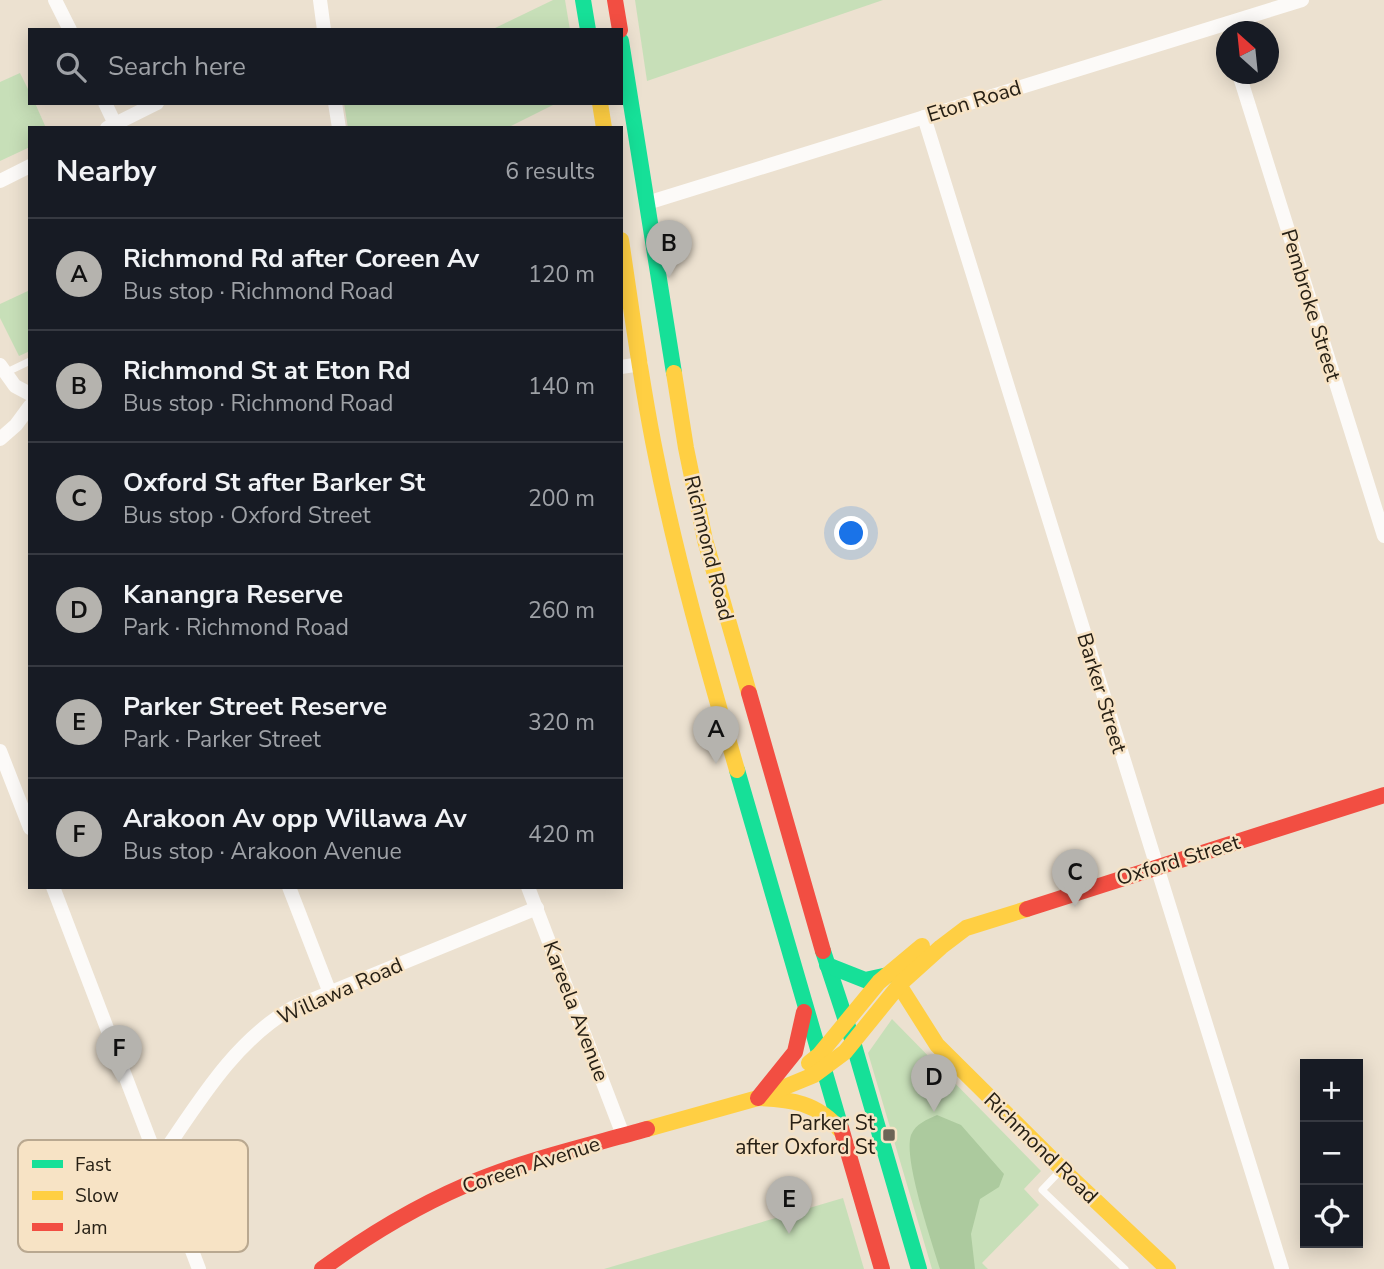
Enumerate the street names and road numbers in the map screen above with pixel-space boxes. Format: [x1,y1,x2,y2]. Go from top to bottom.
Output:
street label: Eton Road [923,73,1025,129]
street label: Pembroke Street [1275,226,1348,385]
street label: Richmond Road [677,472,741,624]
street label: Barker Street [1070,629,1134,757]
street label: Oxford Street [1113,828,1244,892]
street label: Kareela Avenue [536,937,616,1085]
street label: Willawa Road [273,951,407,1031]
street label: Richmond Road [978,1086,1104,1210]
street label: Coreen Avenue [458,1129,604,1201]

